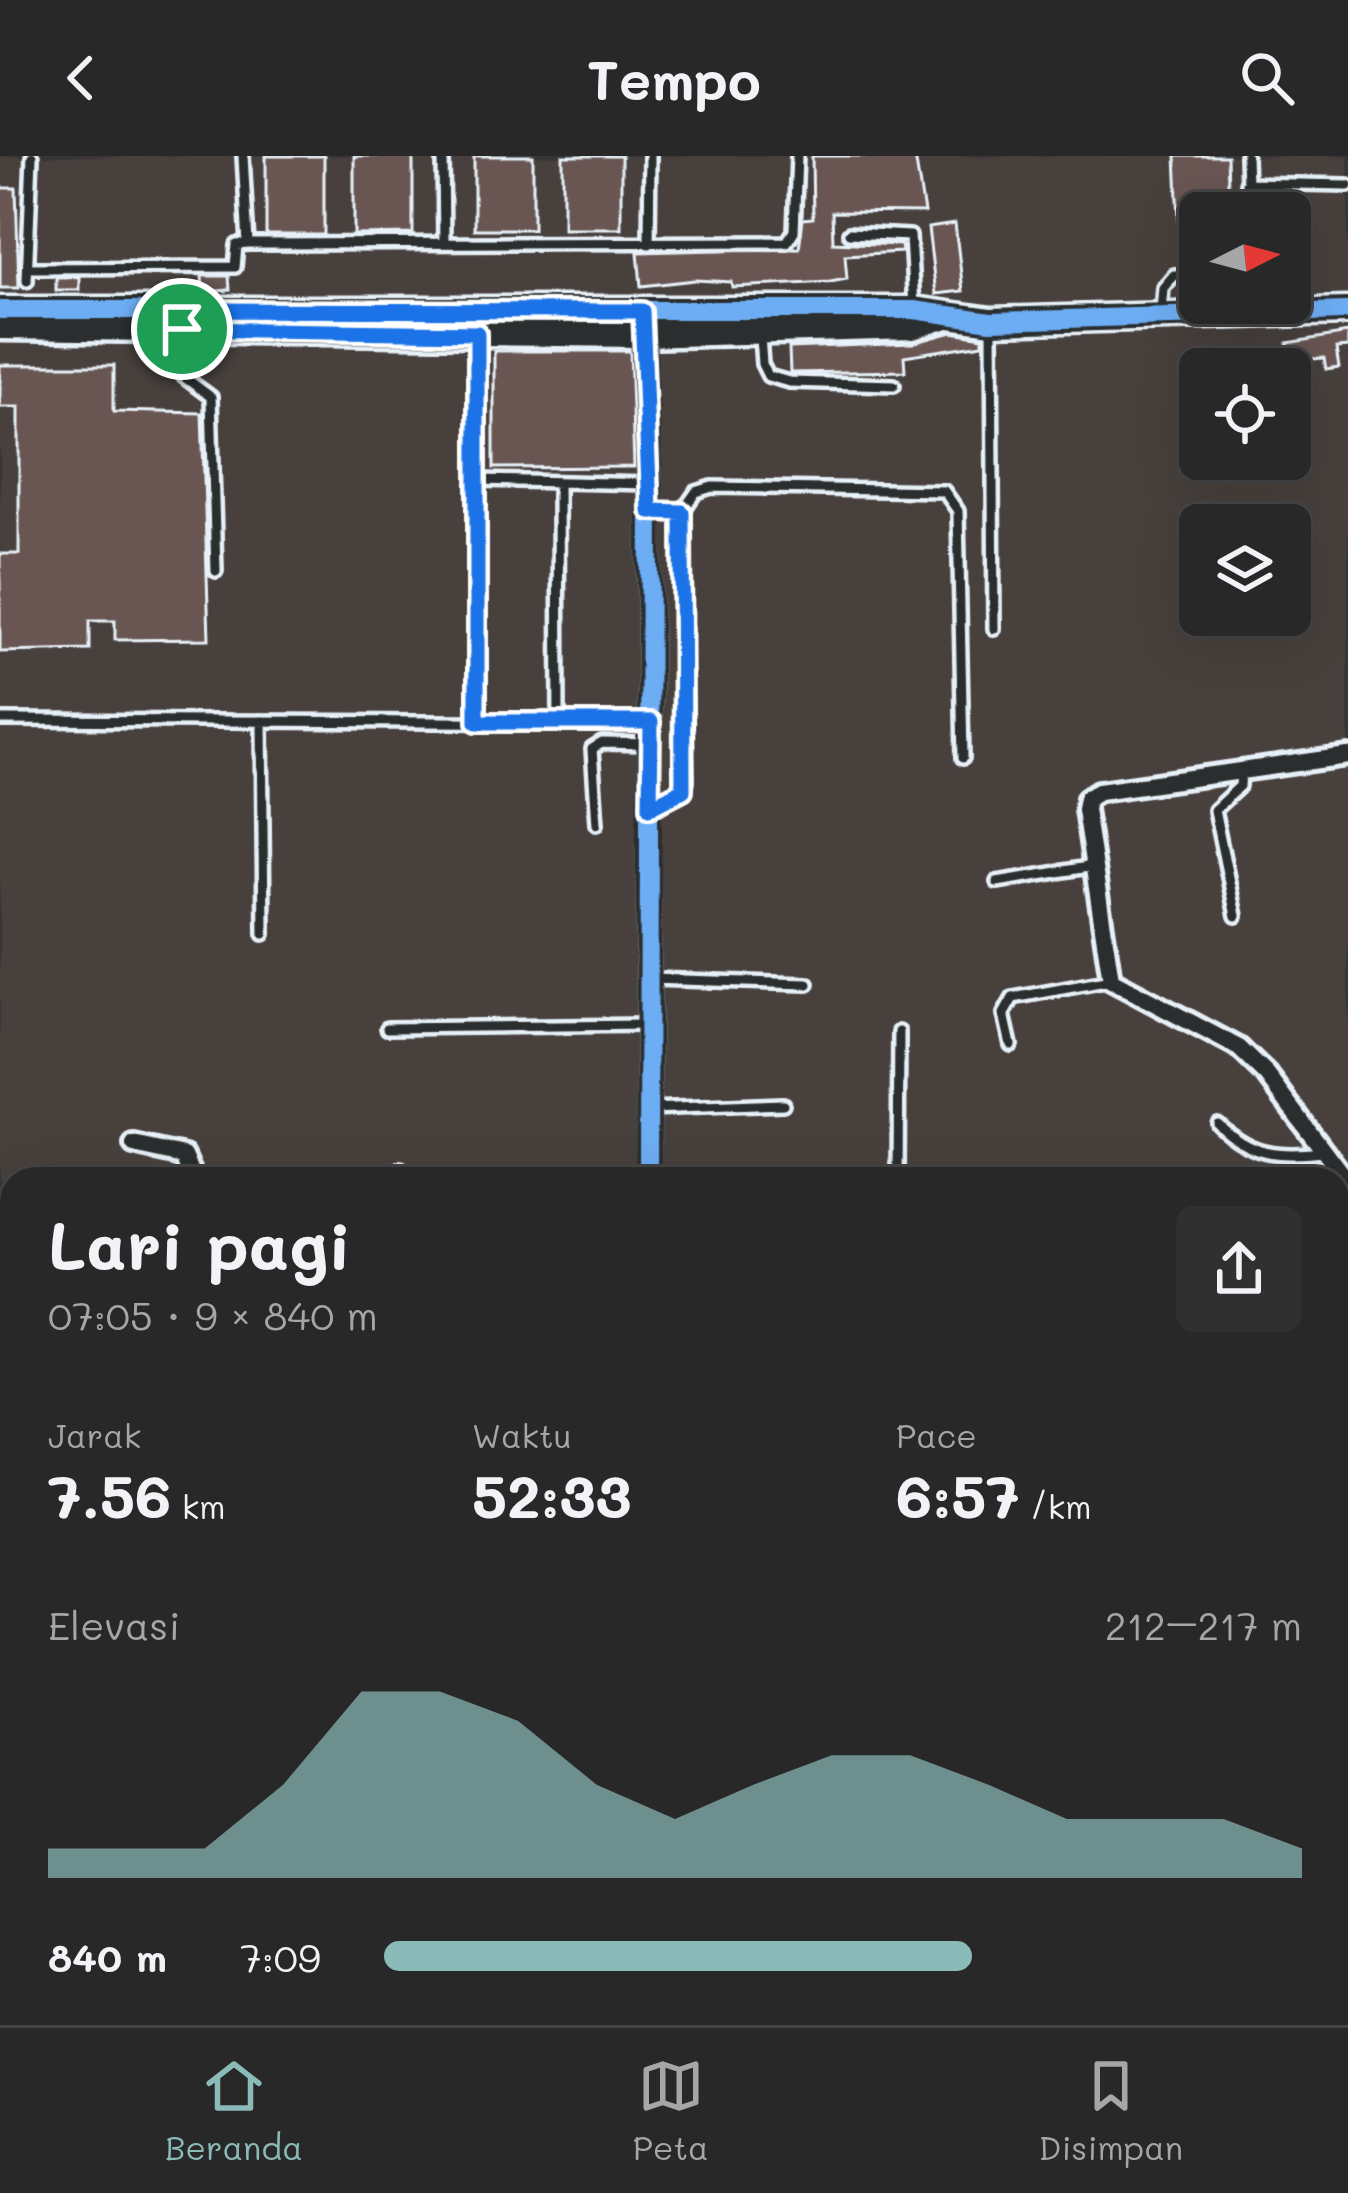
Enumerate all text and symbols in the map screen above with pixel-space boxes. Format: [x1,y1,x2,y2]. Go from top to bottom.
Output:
text: Tempo [587,43,761,114]
icon: back [48,45,114,111]
icon: search [1234,45,1300,111]
north arrow [1179,192,1311,324]
map controls [1179,192,1311,636]
pin [131,278,233,380]
icon: arrive [149,296,215,362]
button: locate [1179,348,1311,480]
button: layers [1179,504,1311,636]
text: Lari pagi [48,1201,351,1287]
button: share [1176,1206,1302,1332]
text: 07:05 · 9 × 840 m [48,1289,378,1340]
text: Jarak [48,1413,141,1456]
text: Waktu [472,1413,572,1456]
text: Pace [896,1413,977,1456]
text: 7.56 [48,1456,171,1534]
text: 52:33 [472,1456,632,1534]
text: 6:57 [896,1456,1020,1534]
text: km [171,1484,226,1527]
text: /km [1020,1484,1092,1527]
text: Elevasi [48,1599,180,1650]
text: 212–217 m [1105,1599,1302,1650]
text: 840 m [48,1931,167,1982]
text: 7:09 [240,1931,321,1982]
tab: Beranda [165,2053,303,2168]
tab: Peta [633,2053,709,2168]
tab: Disimpan [1039,2053,1183,2168]

